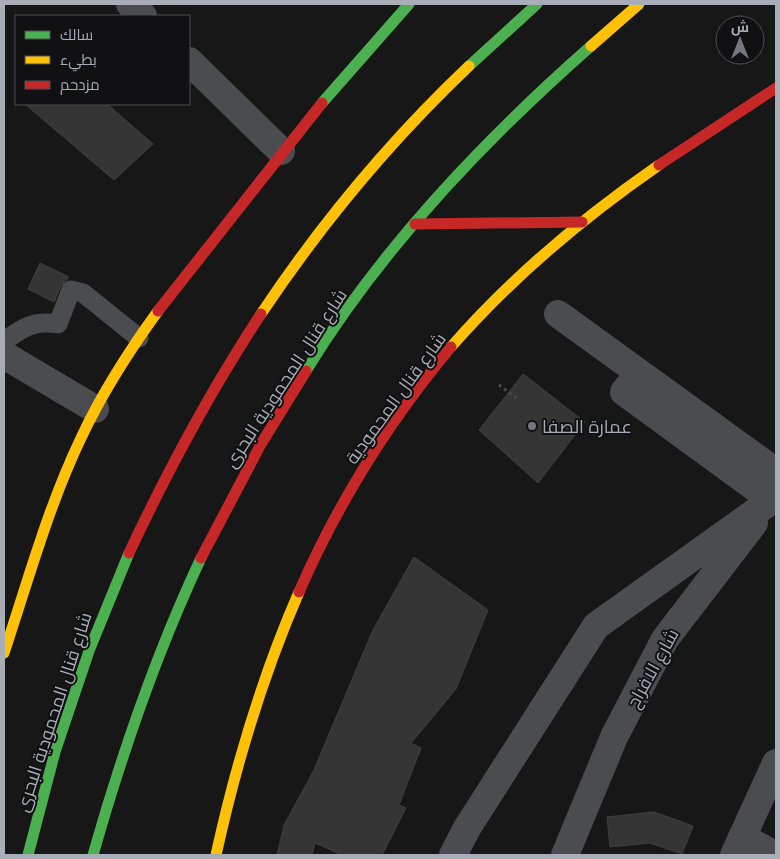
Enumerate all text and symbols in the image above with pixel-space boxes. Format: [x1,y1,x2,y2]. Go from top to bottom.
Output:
legend [15,15,190,105]
north arrow [715,15,765,65]
text: ش [731,18,749,36]
text: سالك [60,25,93,43]
text: بطيء [60,50,97,72]
text: مزدحم [60,75,100,95]
street label: شارع قنال المحمودية البحرى [219,285,353,473]
street label: شارع قنال المحمودية [340,328,452,469]
place label: عمارة الصفا [542,415,632,438]
marker: عمارة الصفا [526,420,538,432]
street label: شارع قنال المحمودية البحرى [10,609,98,815]
street label: شارع الافراح [621,624,685,713]

